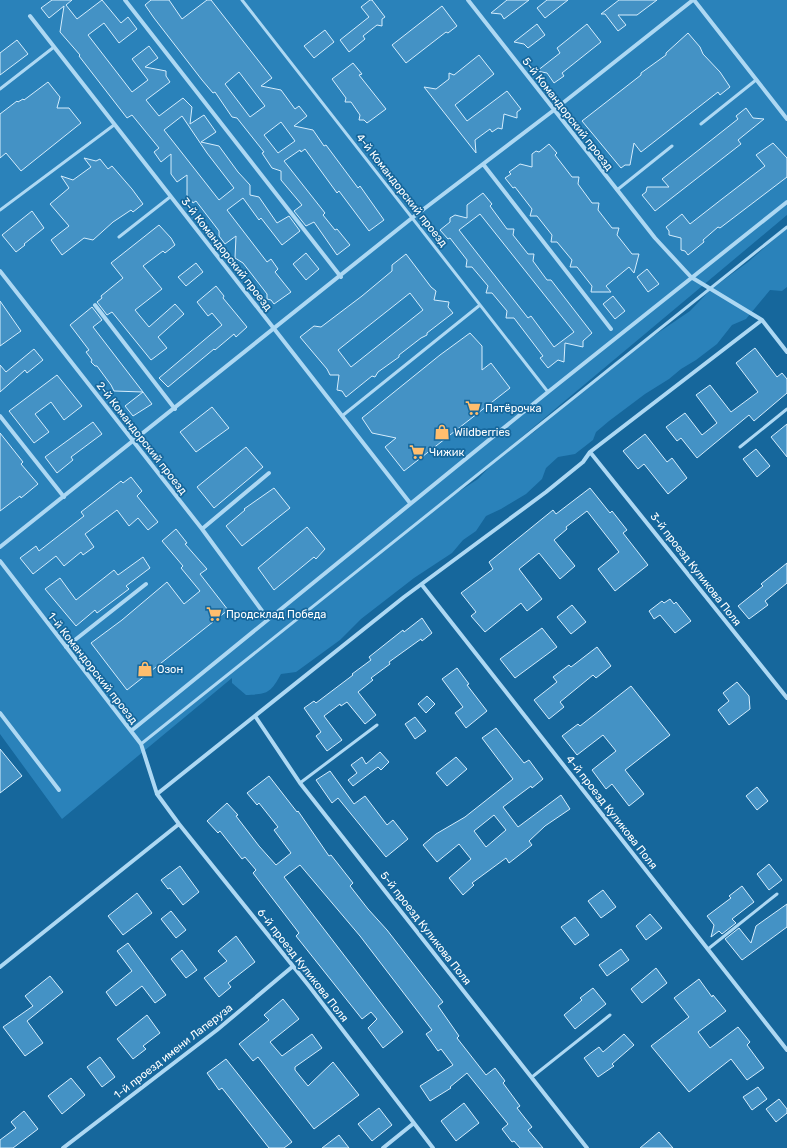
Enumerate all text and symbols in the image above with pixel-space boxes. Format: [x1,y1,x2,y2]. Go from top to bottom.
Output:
street label: 5-й Командорский проезд [519,55,616,174]
street label: 4-й Командорский проезд [353,131,450,250]
street label: 3-й Командорский проезд [178,195,275,314]
street label: 2-й Командорский проезд [94,379,190,498]
supermarket icon: Пятёрочка [464,399,482,417]
place label: Пятёрочка [485,402,542,415]
shop icon: Wildberries [433,423,451,441]
place label: Wildberries [454,426,511,439]
supermarket icon: Чижик [408,443,426,461]
place label: Чижик [429,446,464,459]
street label: 3-й проезд Куликова Поля [647,510,744,629]
supermarket icon: Продсклад Победа [205,605,223,623]
place label: Продсклад Победа [226,608,326,621]
street label: 1-й Командорский проезд [45,610,140,727]
shop icon: Озон [136,660,154,678]
place label: Озон [157,663,183,676]
street label: 4-й проезд Куликова Поля [563,753,660,872]
street label: 5-й проезд Куликова Поля [377,869,474,988]
street label: 6-й проезд Куликова Поля [254,906,351,1025]
street label: 1-й проезд имени Лаперуза [111,1001,235,1102]

